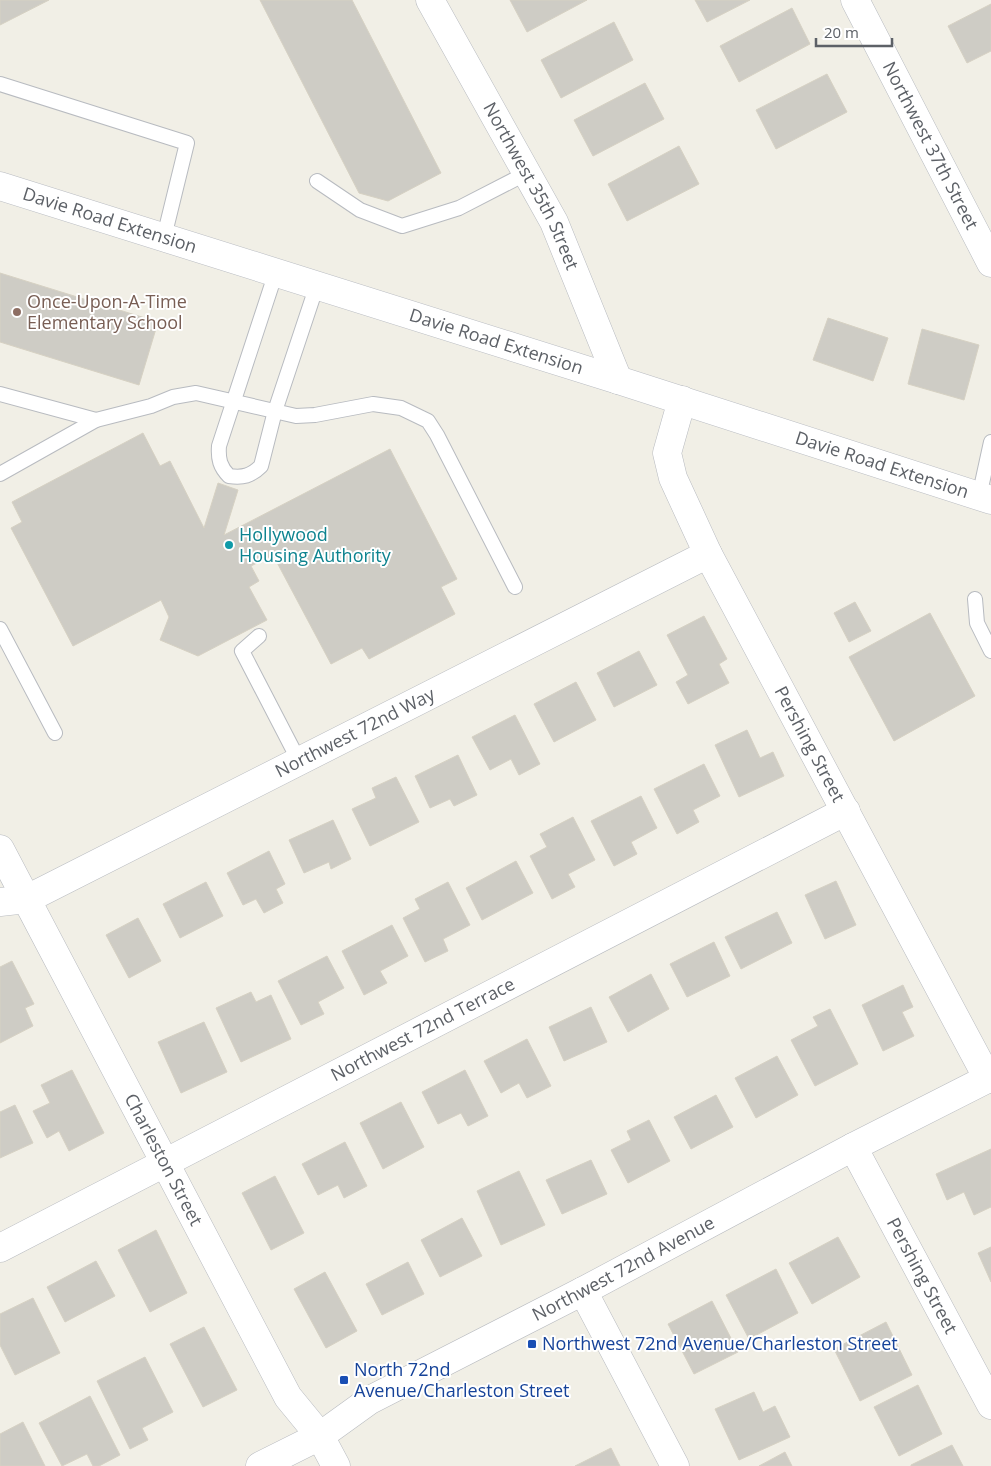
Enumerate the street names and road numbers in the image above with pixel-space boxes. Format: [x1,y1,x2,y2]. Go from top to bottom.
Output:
street label: Northwest 37th Street [878,57,985,233]
street label: Northwest 35th Street [478,98,585,273]
street label: Davie Road Extension [20,181,200,258]
street label: Davie Road Extension [406,302,586,379]
street label: Davie Road Extension [792,425,972,503]
street label: Northwest 72nd Way [271,681,439,782]
street label: Pershing Street [770,681,851,806]
street label: Northwest 72nd Terrace [326,971,518,1086]
street label: Charleston Street [120,1089,209,1230]
street label: Northwest 72nd Avenue [528,1210,718,1326]
street label: Pershing Street [882,1213,964,1337]

